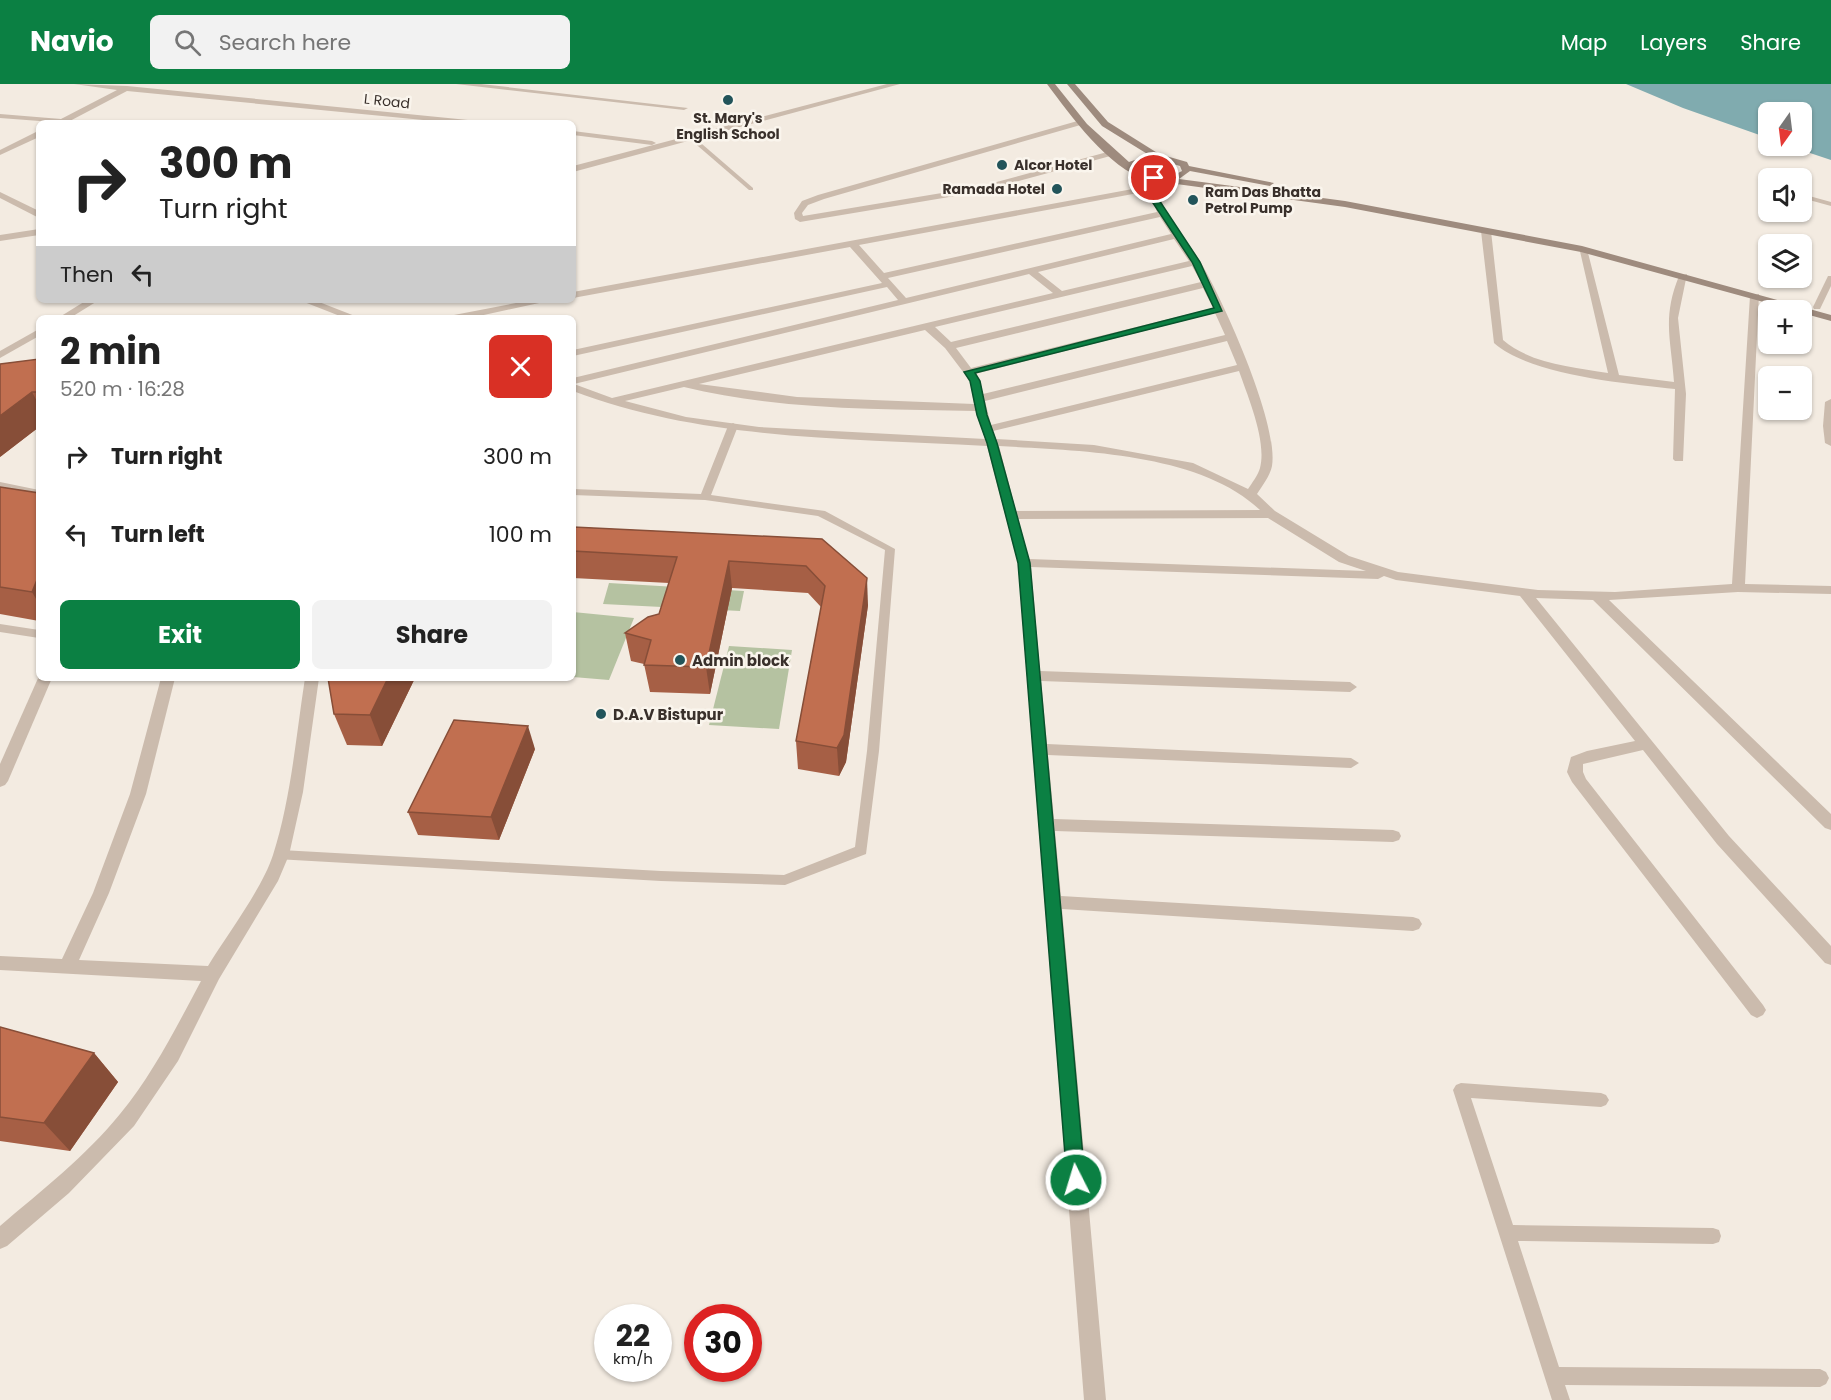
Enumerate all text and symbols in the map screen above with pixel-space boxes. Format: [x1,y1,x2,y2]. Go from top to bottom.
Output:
search box [150,15,570,69]
text: Navio [30,22,114,61]
icon: search [171,26,204,59]
text: Search here [219,27,351,58]
text: Map [1561,28,1607,57]
text: Layers [1640,28,1707,57]
text: Share [1740,28,1801,57]
street label: L Road [363,89,411,113]
marker: St. Mary's English School [721,93,735,107]
north arrow [1758,102,1812,156]
map controls [1758,102,1812,420]
place label: St. Mary's English School [676,108,780,144]
text: 300 m [159,134,293,193]
icon: right [60,144,138,222]
pin [1128,152,1179,203]
place label: Alcor Hotel [1014,155,1092,175]
marker: Alcor Hotel [995,158,1009,172]
icon: arrive [1137,161,1170,194]
button: sound [1758,168,1812,222]
place label: Ramada Hotel [942,179,1045,199]
marker: Ramada Hotel [1050,182,1064,196]
place label: Ram Das Bhatta Petrol Pump [1205,182,1321,218]
text: Turn right [159,190,288,227]
marker: Ram Das Bhatta Petrol Pump [1186,193,1200,207]
button: layers [1758,234,1812,288]
icon: left [126,258,159,291]
text: Then [60,259,114,290]
button: + [1758,300,1812,354]
text: 2 min [60,326,161,377]
button: close [489,335,552,398]
button: − [1758,366,1812,420]
text: 520 m · 16:28 [60,375,185,403]
icon: right [60,440,93,473]
text: Turn right [111,441,222,472]
text: 300 m [483,441,552,472]
icon: left [60,518,93,551]
text: Turn left [111,519,205,550]
text: 100 m [489,519,552,550]
button: Exit [60,600,300,669]
button: Share [312,600,552,669]
place label: Admin block [692,650,790,671]
marker: Admin block [673,653,687,667]
place label: D.A.V Bistupur [613,704,724,725]
marker: D.A.V Bistupur [594,707,608,721]
position arrow [1044,1148,1108,1212]
speed limit sign: 30 [684,1304,762,1382]
text: 22 [616,1314,650,1357]
text: km/h [613,1348,653,1369]

